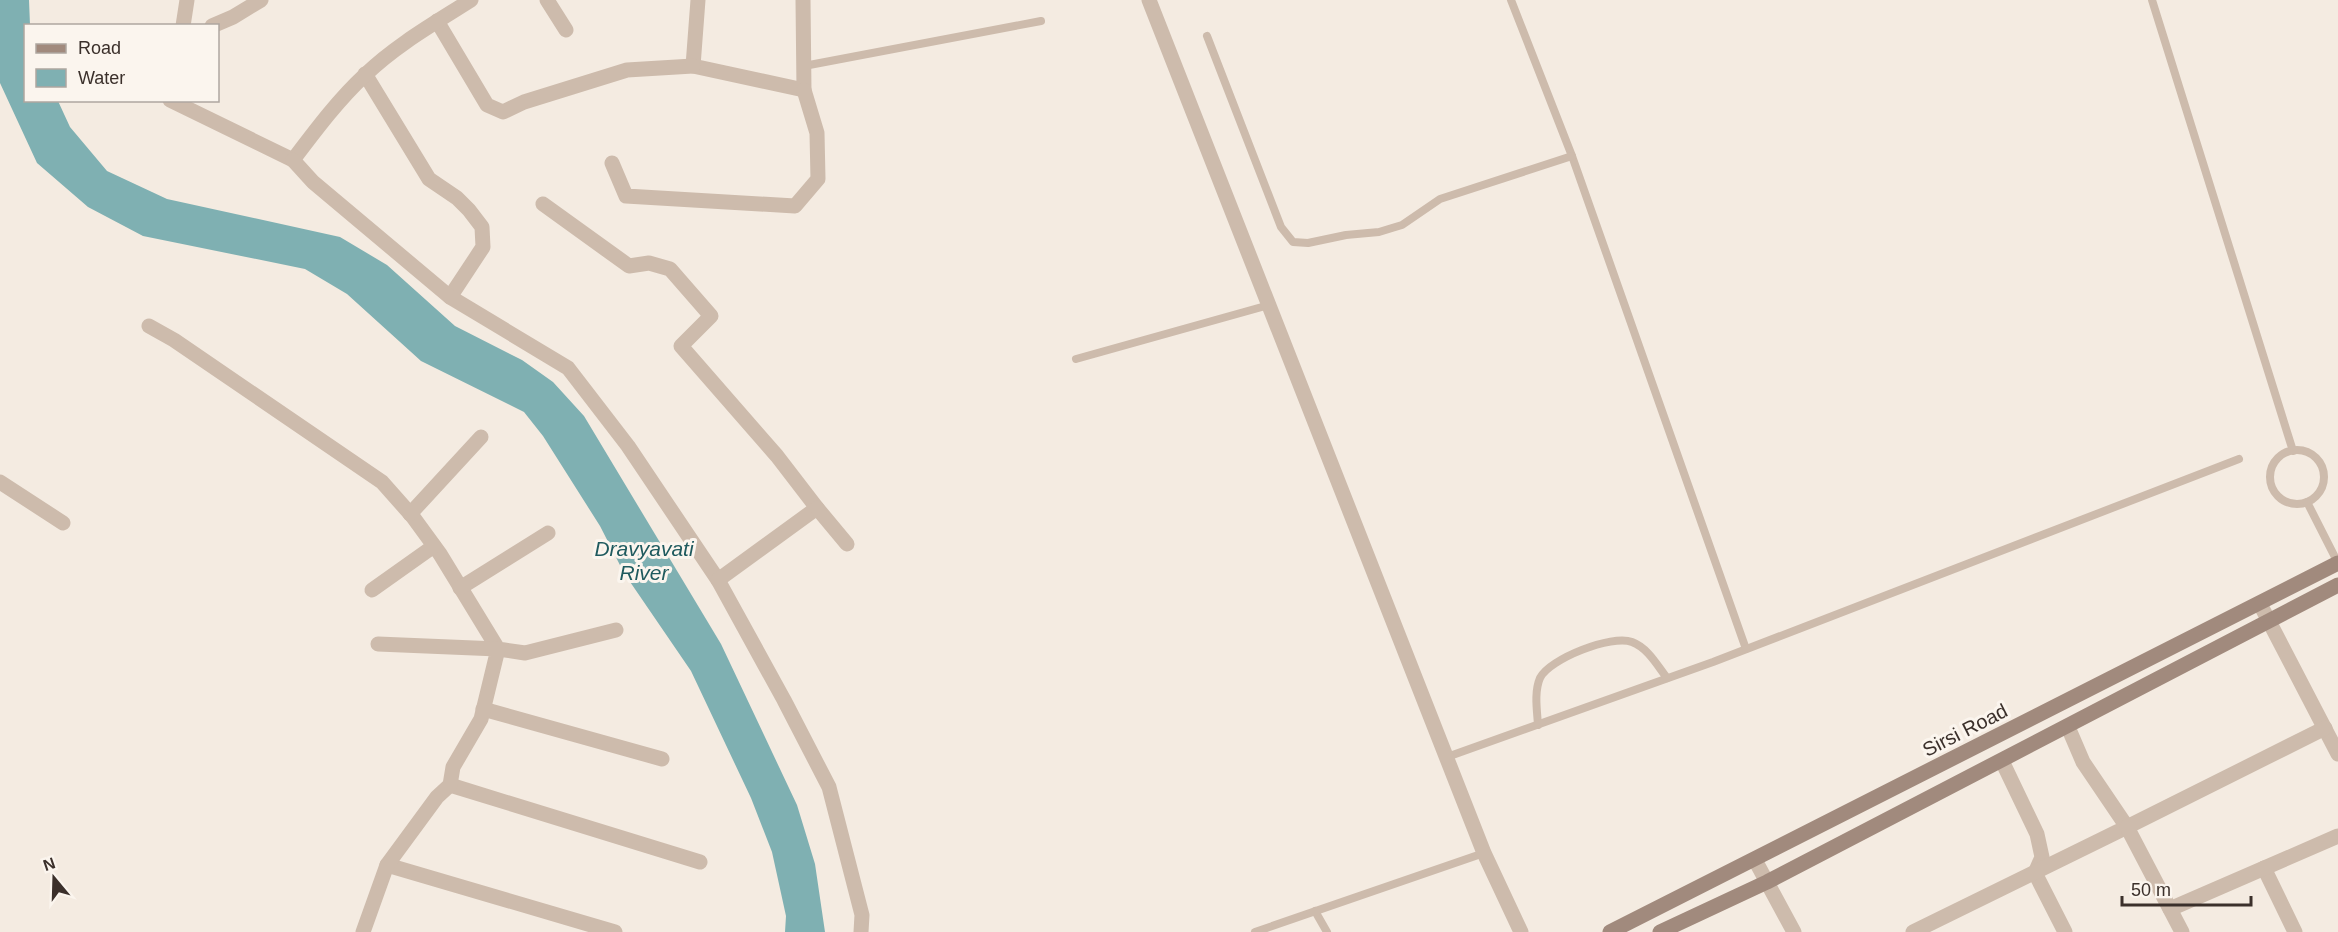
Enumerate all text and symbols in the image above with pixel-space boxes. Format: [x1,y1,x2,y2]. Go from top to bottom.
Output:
legend [24,24,219,102]
text: Road [78,38,121,58]
text: Water [78,68,125,88]
water label: Dravyavati River [594,537,695,584]
street label: Sirsi Road [1919,699,2011,761]
north arrow [24,848,84,908]
text: N [41,854,58,874]
scale bar [2122,869,2251,907]
text: 50 m [2131,880,2171,900]

